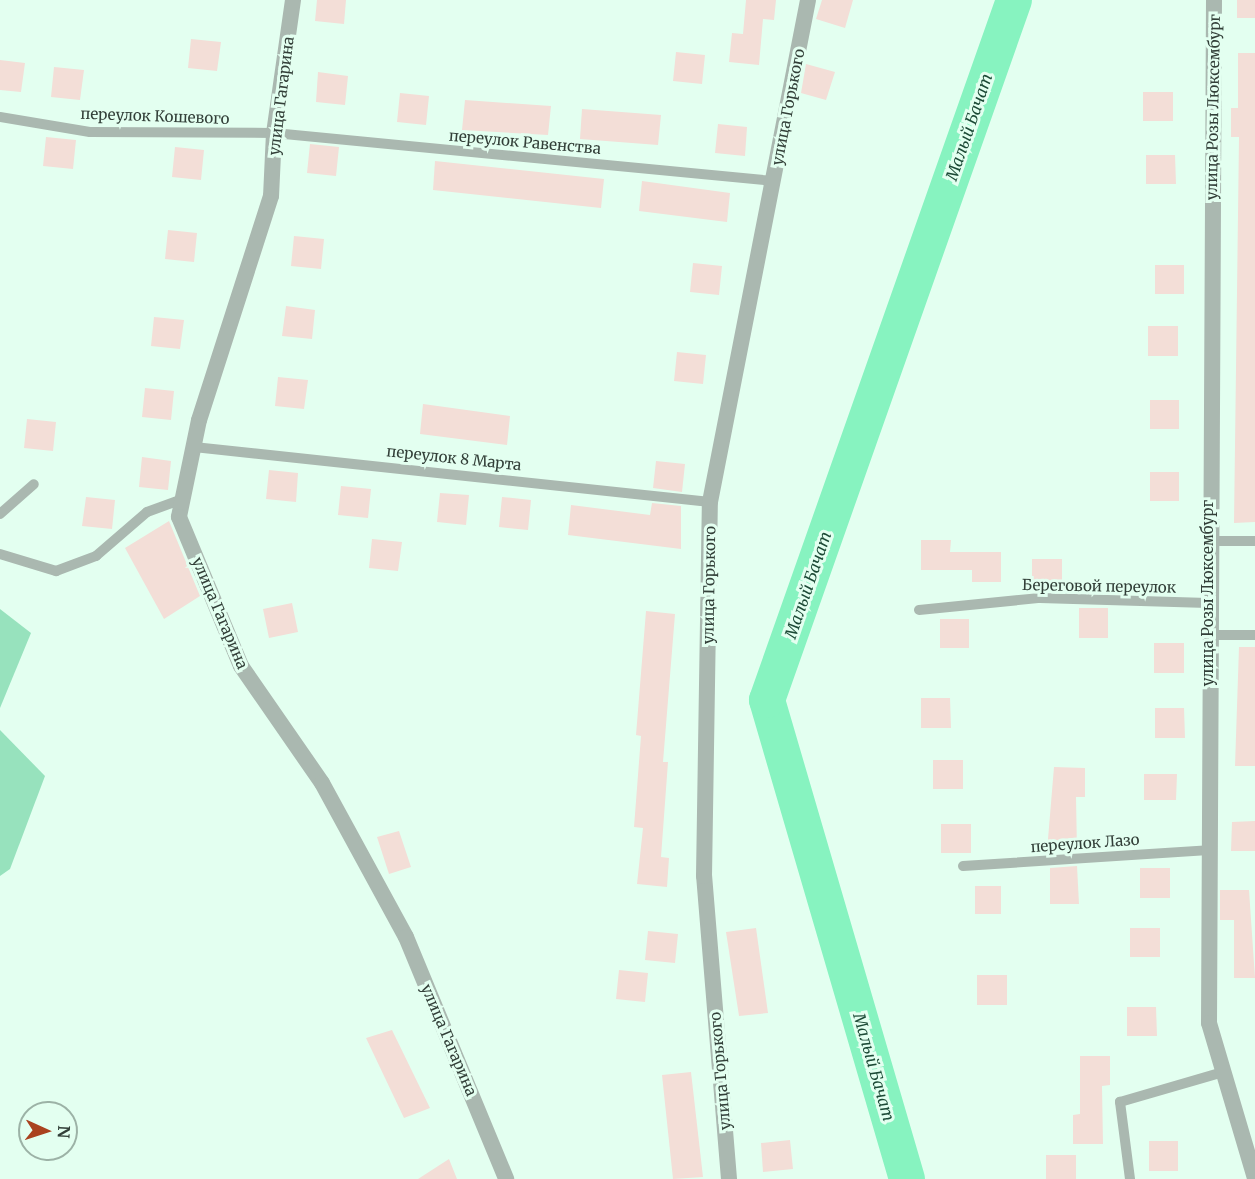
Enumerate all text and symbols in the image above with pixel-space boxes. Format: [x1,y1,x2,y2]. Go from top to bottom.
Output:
street label: улица Розы Люксембург [1202,14,1224,200]
street label: улица Гагарина [265,35,297,157]
street label: улица Горького [768,47,808,167]
water label: Малый Бачат [942,71,996,183]
street label: переулок Кошевого [80,104,230,128]
street label: переулок Равенства [448,126,602,158]
street label: переулок 8 Марта [386,442,522,474]
street label: улица Розы Люксембург [1199,500,1217,686]
street label: улица Горького [699,526,719,644]
water label: Малый Бачат [781,529,835,641]
street label: улица Гагарина [188,554,252,672]
street label: Береговой переулок [1022,576,1176,596]
street label: переулок Лазо [1030,830,1140,856]
street label: улица Гагарина [417,981,481,1099]
street label: улица Горького [706,1011,734,1131]
water label: Малый Бачат [849,1011,899,1123]
north arrow [18,1101,78,1161]
text: N [54,1125,74,1139]

